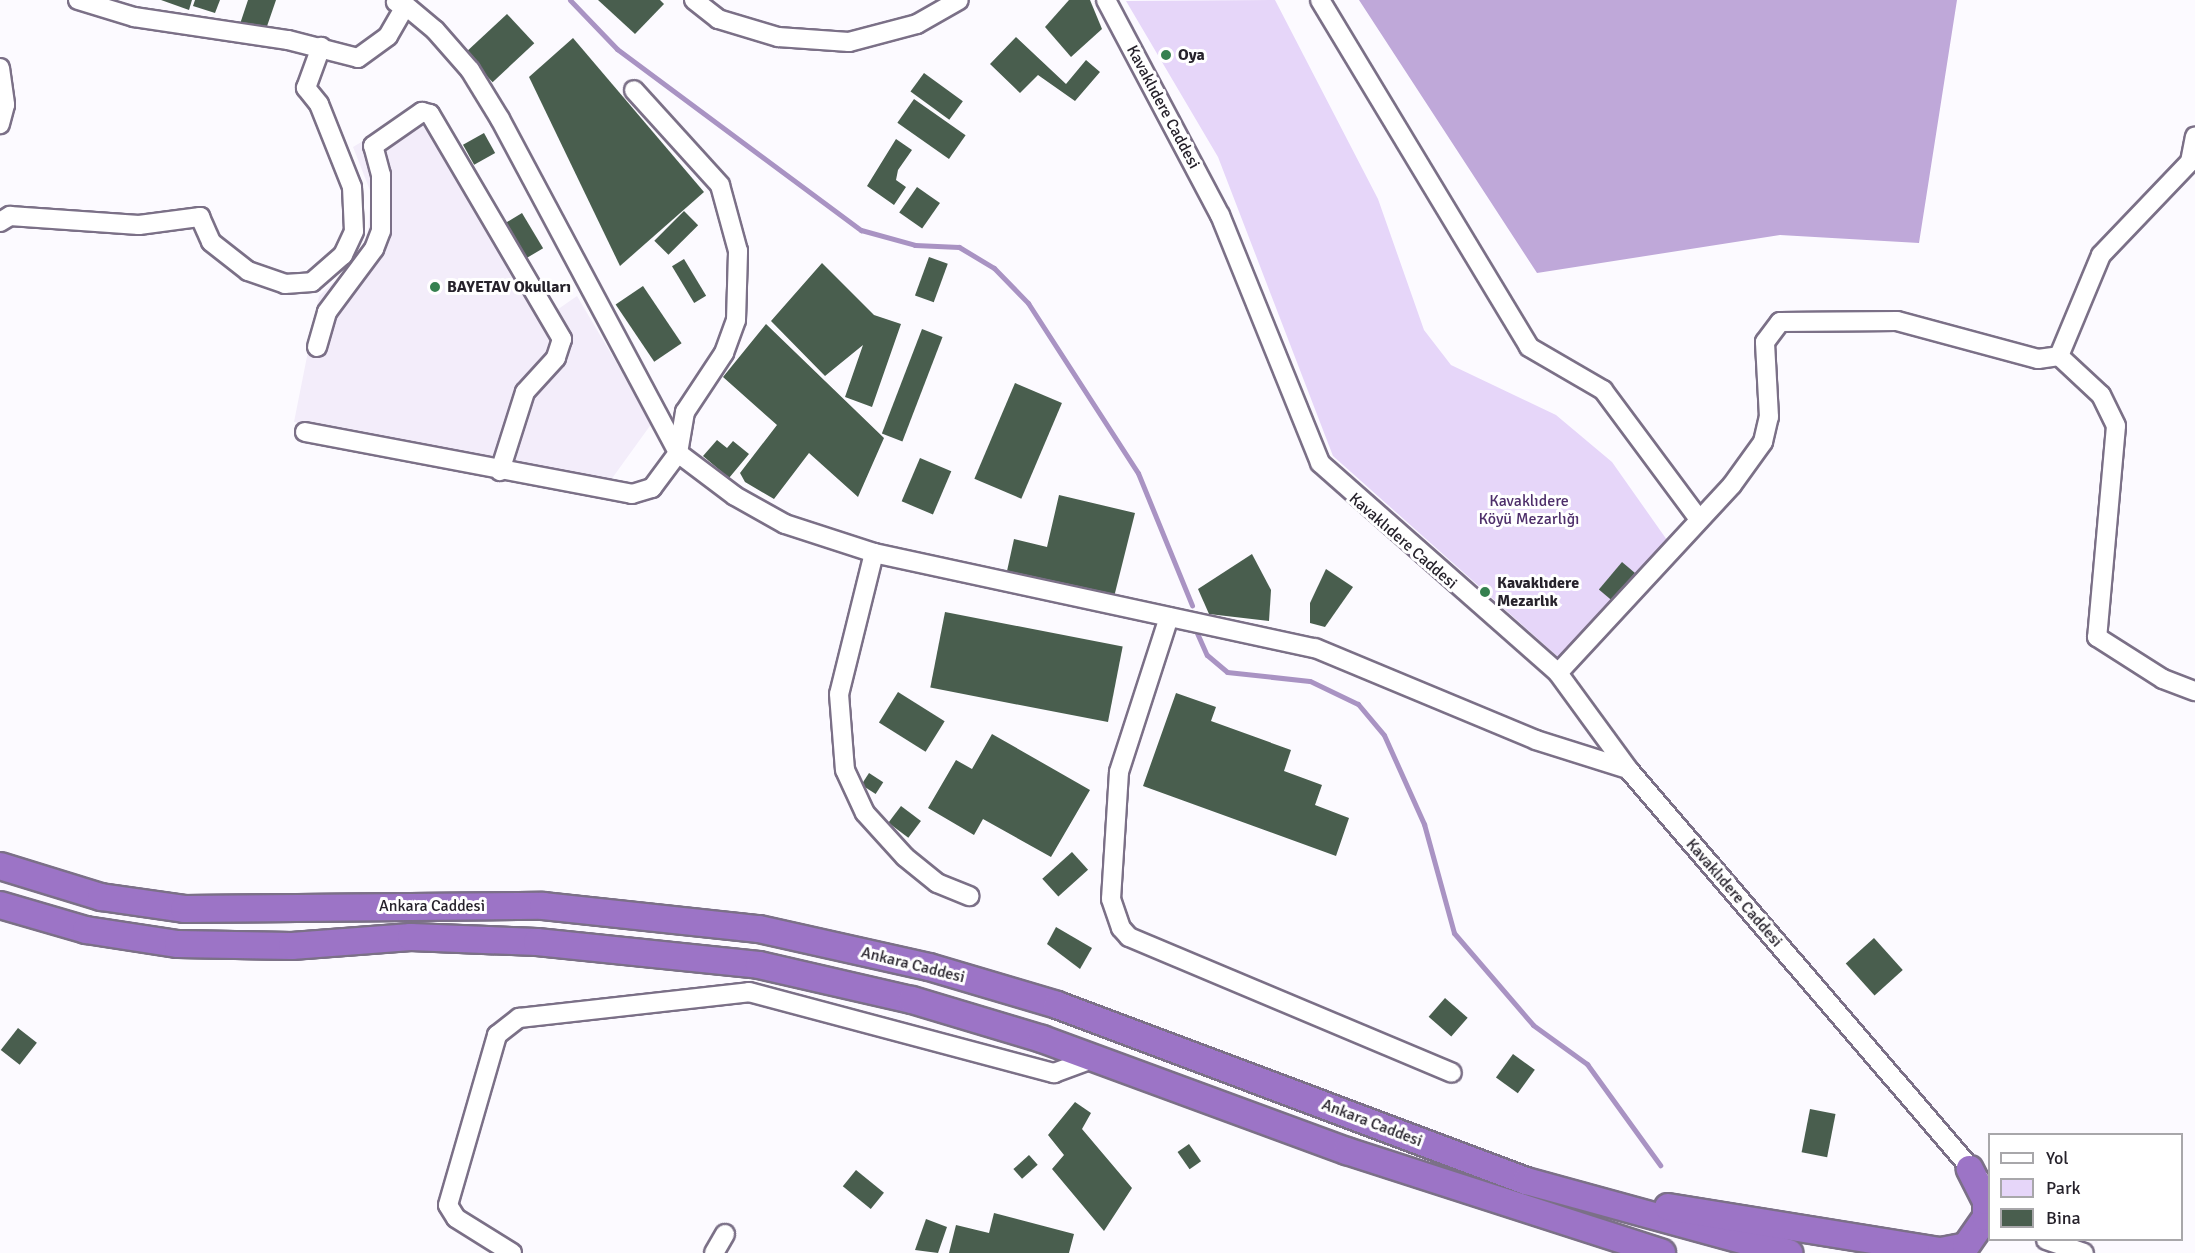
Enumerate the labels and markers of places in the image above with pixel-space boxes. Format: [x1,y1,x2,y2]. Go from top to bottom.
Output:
place label: Oya [1178,45,1205,65]
marker: Oya [1159,48,1173,62]
place label: BAYETAV Okulları [447,277,571,297]
marker: BAYETAV Okulları [428,280,442,294]
place label: Kavaklıdere Mezarlık [1497,573,1579,611]
marker: Kavaklıdere Mezarlık [1478,585,1492,599]

